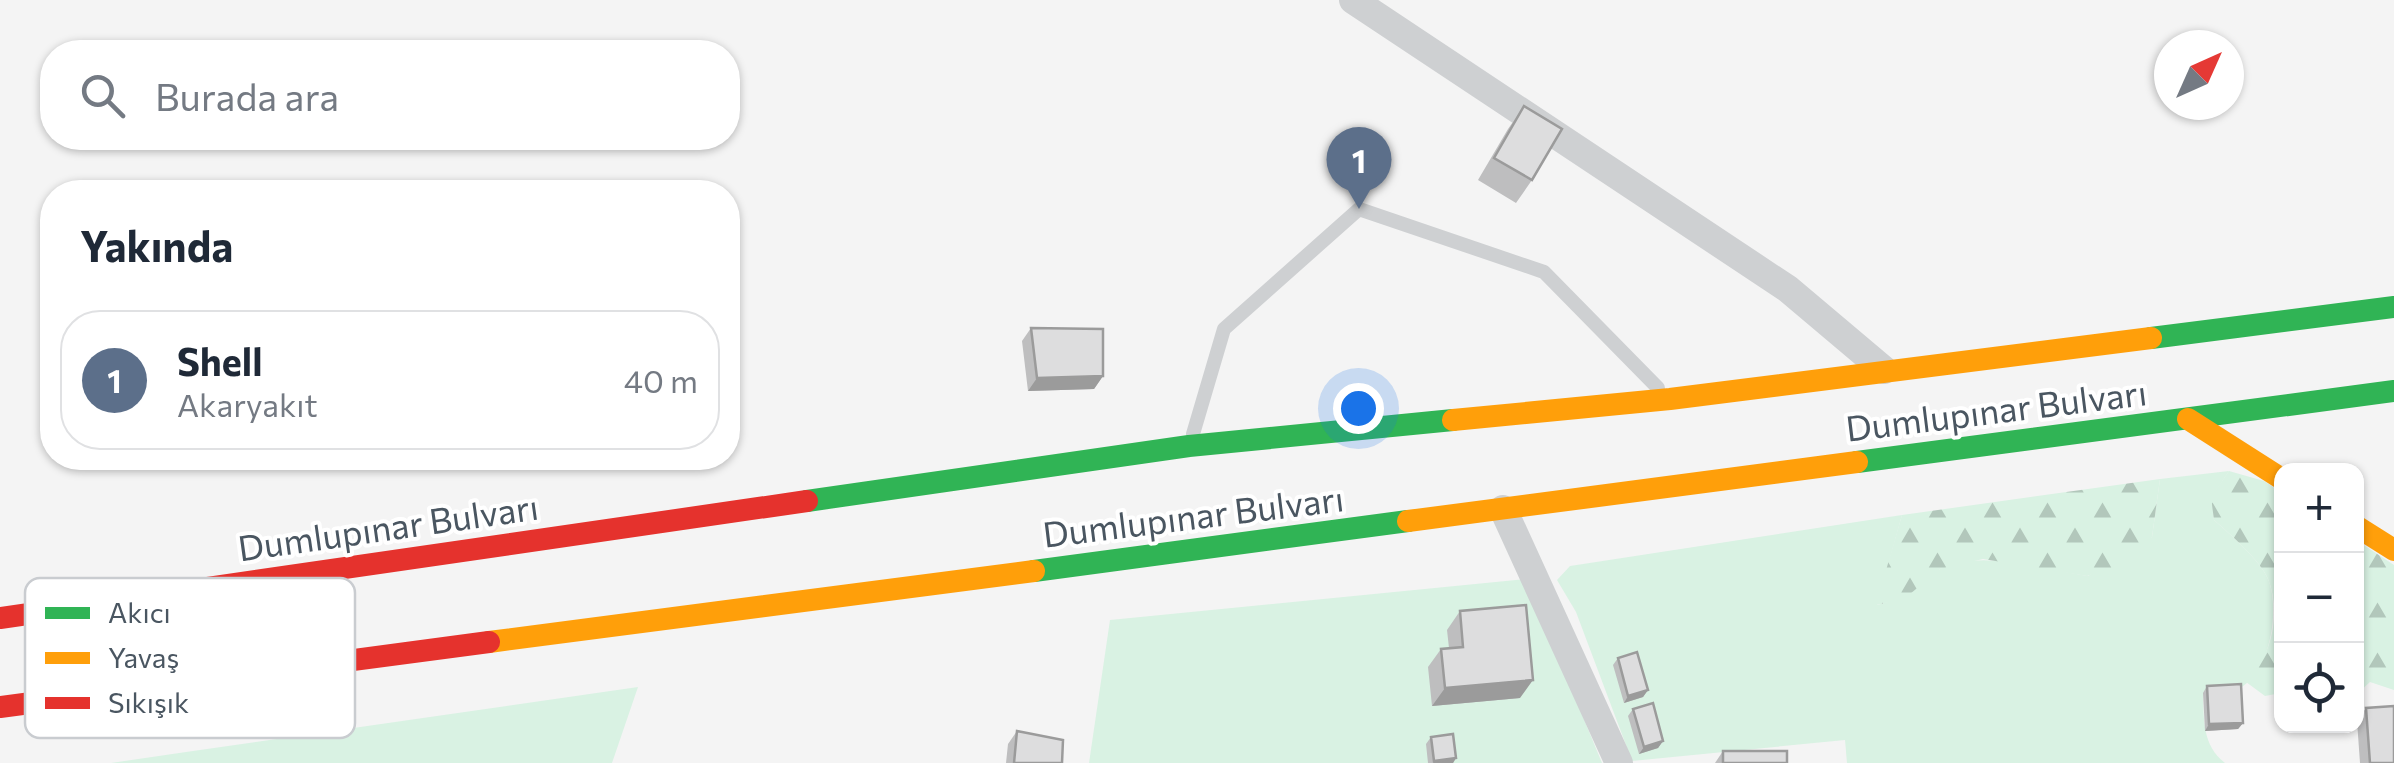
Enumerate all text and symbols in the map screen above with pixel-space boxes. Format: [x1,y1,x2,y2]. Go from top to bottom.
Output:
north arrow [2154,30,2244,120]
search box [40,40,740,150]
icon: search [75,68,130,123]
text: Burada ara [155,72,339,119]
pin: 1 [1326,126,1392,209]
text: Yakında [80,219,233,271]
text: Shell [177,337,263,384]
text: 1 [107,360,122,400]
text: 40 m [624,360,698,400]
street label: Dumlupınar Bulvarı [1843,369,2149,449]
your location [1333,383,1384,434]
text: Akaryakıt [177,384,318,424]
map controls [2274,463,2364,733]
button: + [2274,463,2364,553]
street label: Dumlupınar Bulvarı [1040,475,1346,555]
street label: Dumlupınar Bulvarı [235,484,541,568]
button: − [2274,553,2364,643]
legend [25,578,355,738]
text: Akıcı [108,595,171,629]
text: Yavaş [108,640,179,674]
button: locate [2274,643,2364,733]
text: Sıkışık [108,685,189,719]

